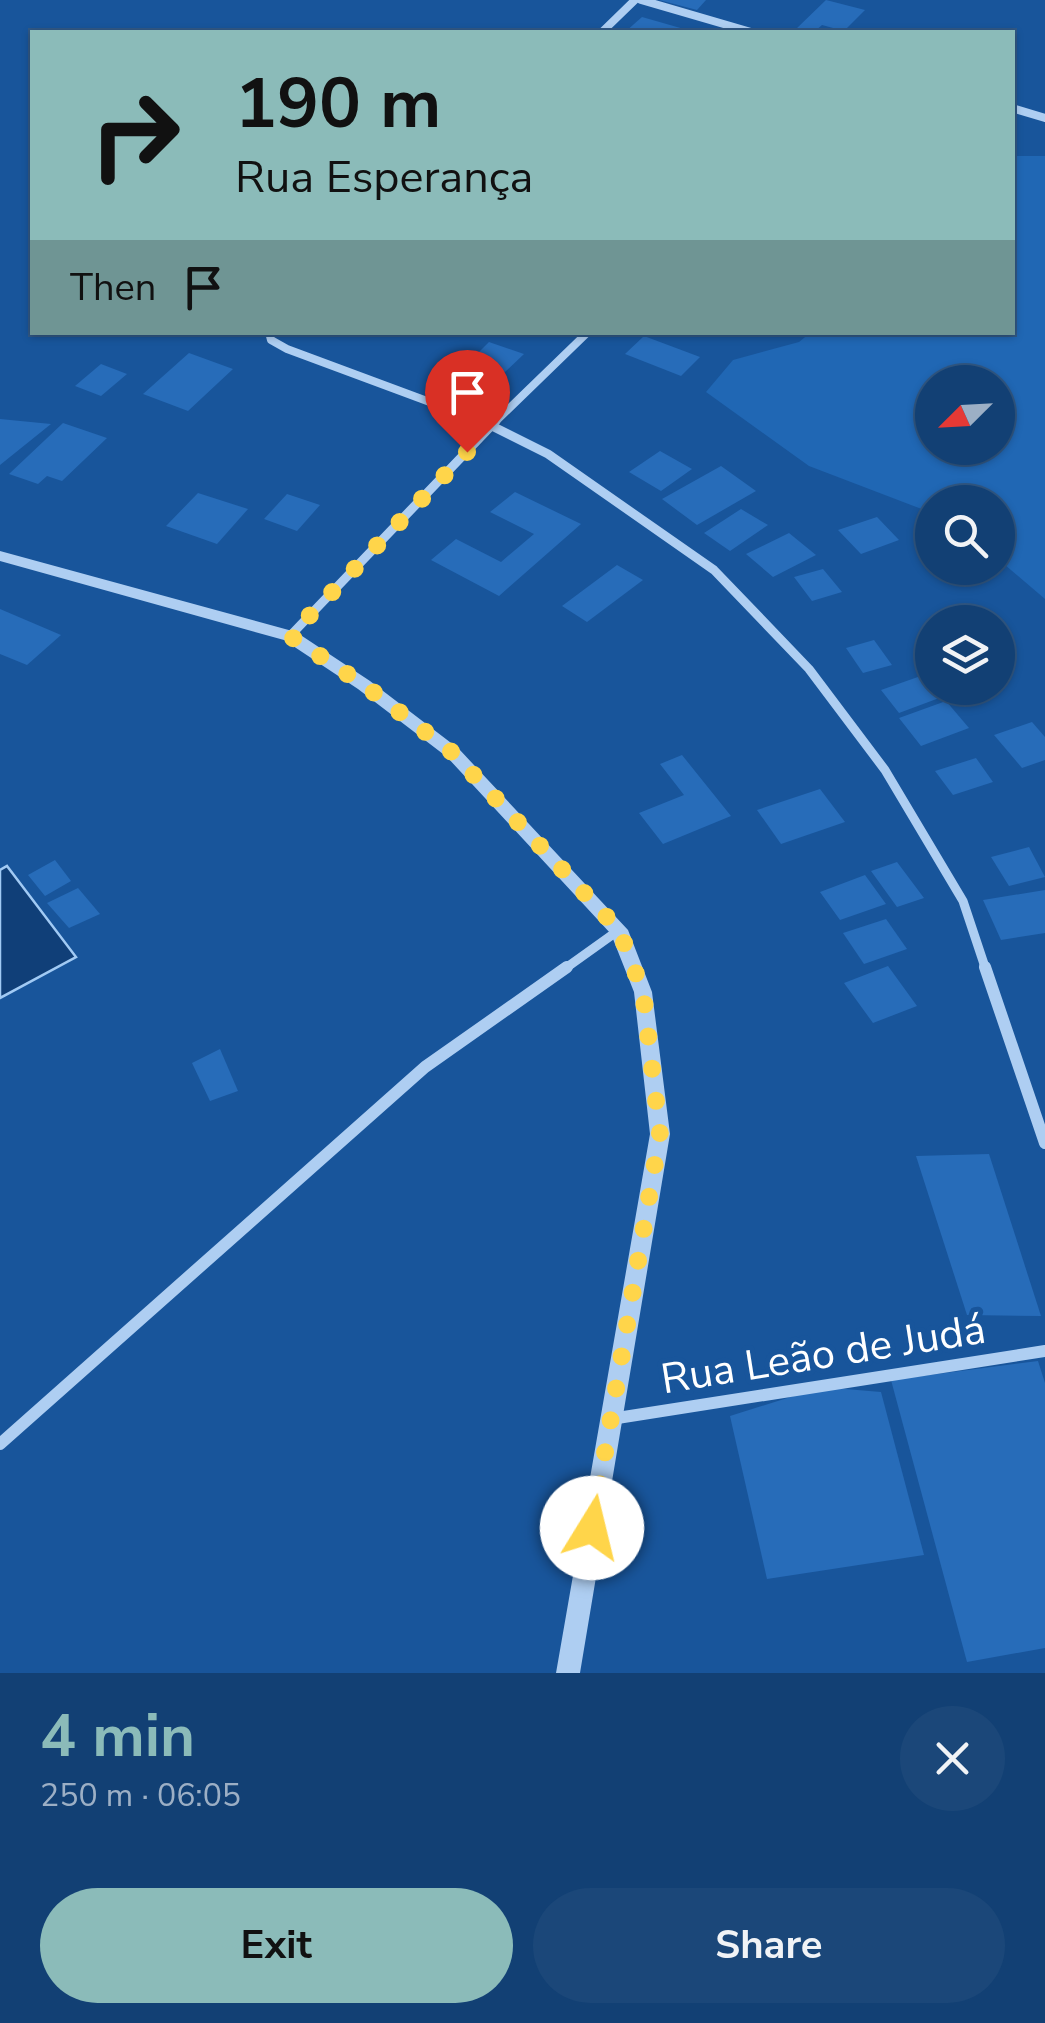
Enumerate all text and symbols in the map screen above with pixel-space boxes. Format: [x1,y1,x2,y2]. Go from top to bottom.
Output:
text: 190 m [235,56,441,152]
icon: right [70,70,200,200]
text: Rua Esperança [235,147,533,208]
icon: arrive [176,260,231,315]
text: Then [70,262,156,313]
pin [425,350,510,453]
icon: arrive [440,365,495,420]
north arrow [915,365,1015,465]
map controls [915,365,1015,705]
button: search [915,485,1015,585]
button: layers [915,605,1015,705]
street label: Rua Leão de Judá [657,1301,989,1408]
position arrow [540,1476,644,1580]
text: 4 min [40,1695,195,1777]
button: close [900,1706,1005,1811]
text: 250 m · 06:05 [40,1774,241,1817]
button: Exit [40,1888,513,2003]
button: Share [533,1888,1005,2003]

